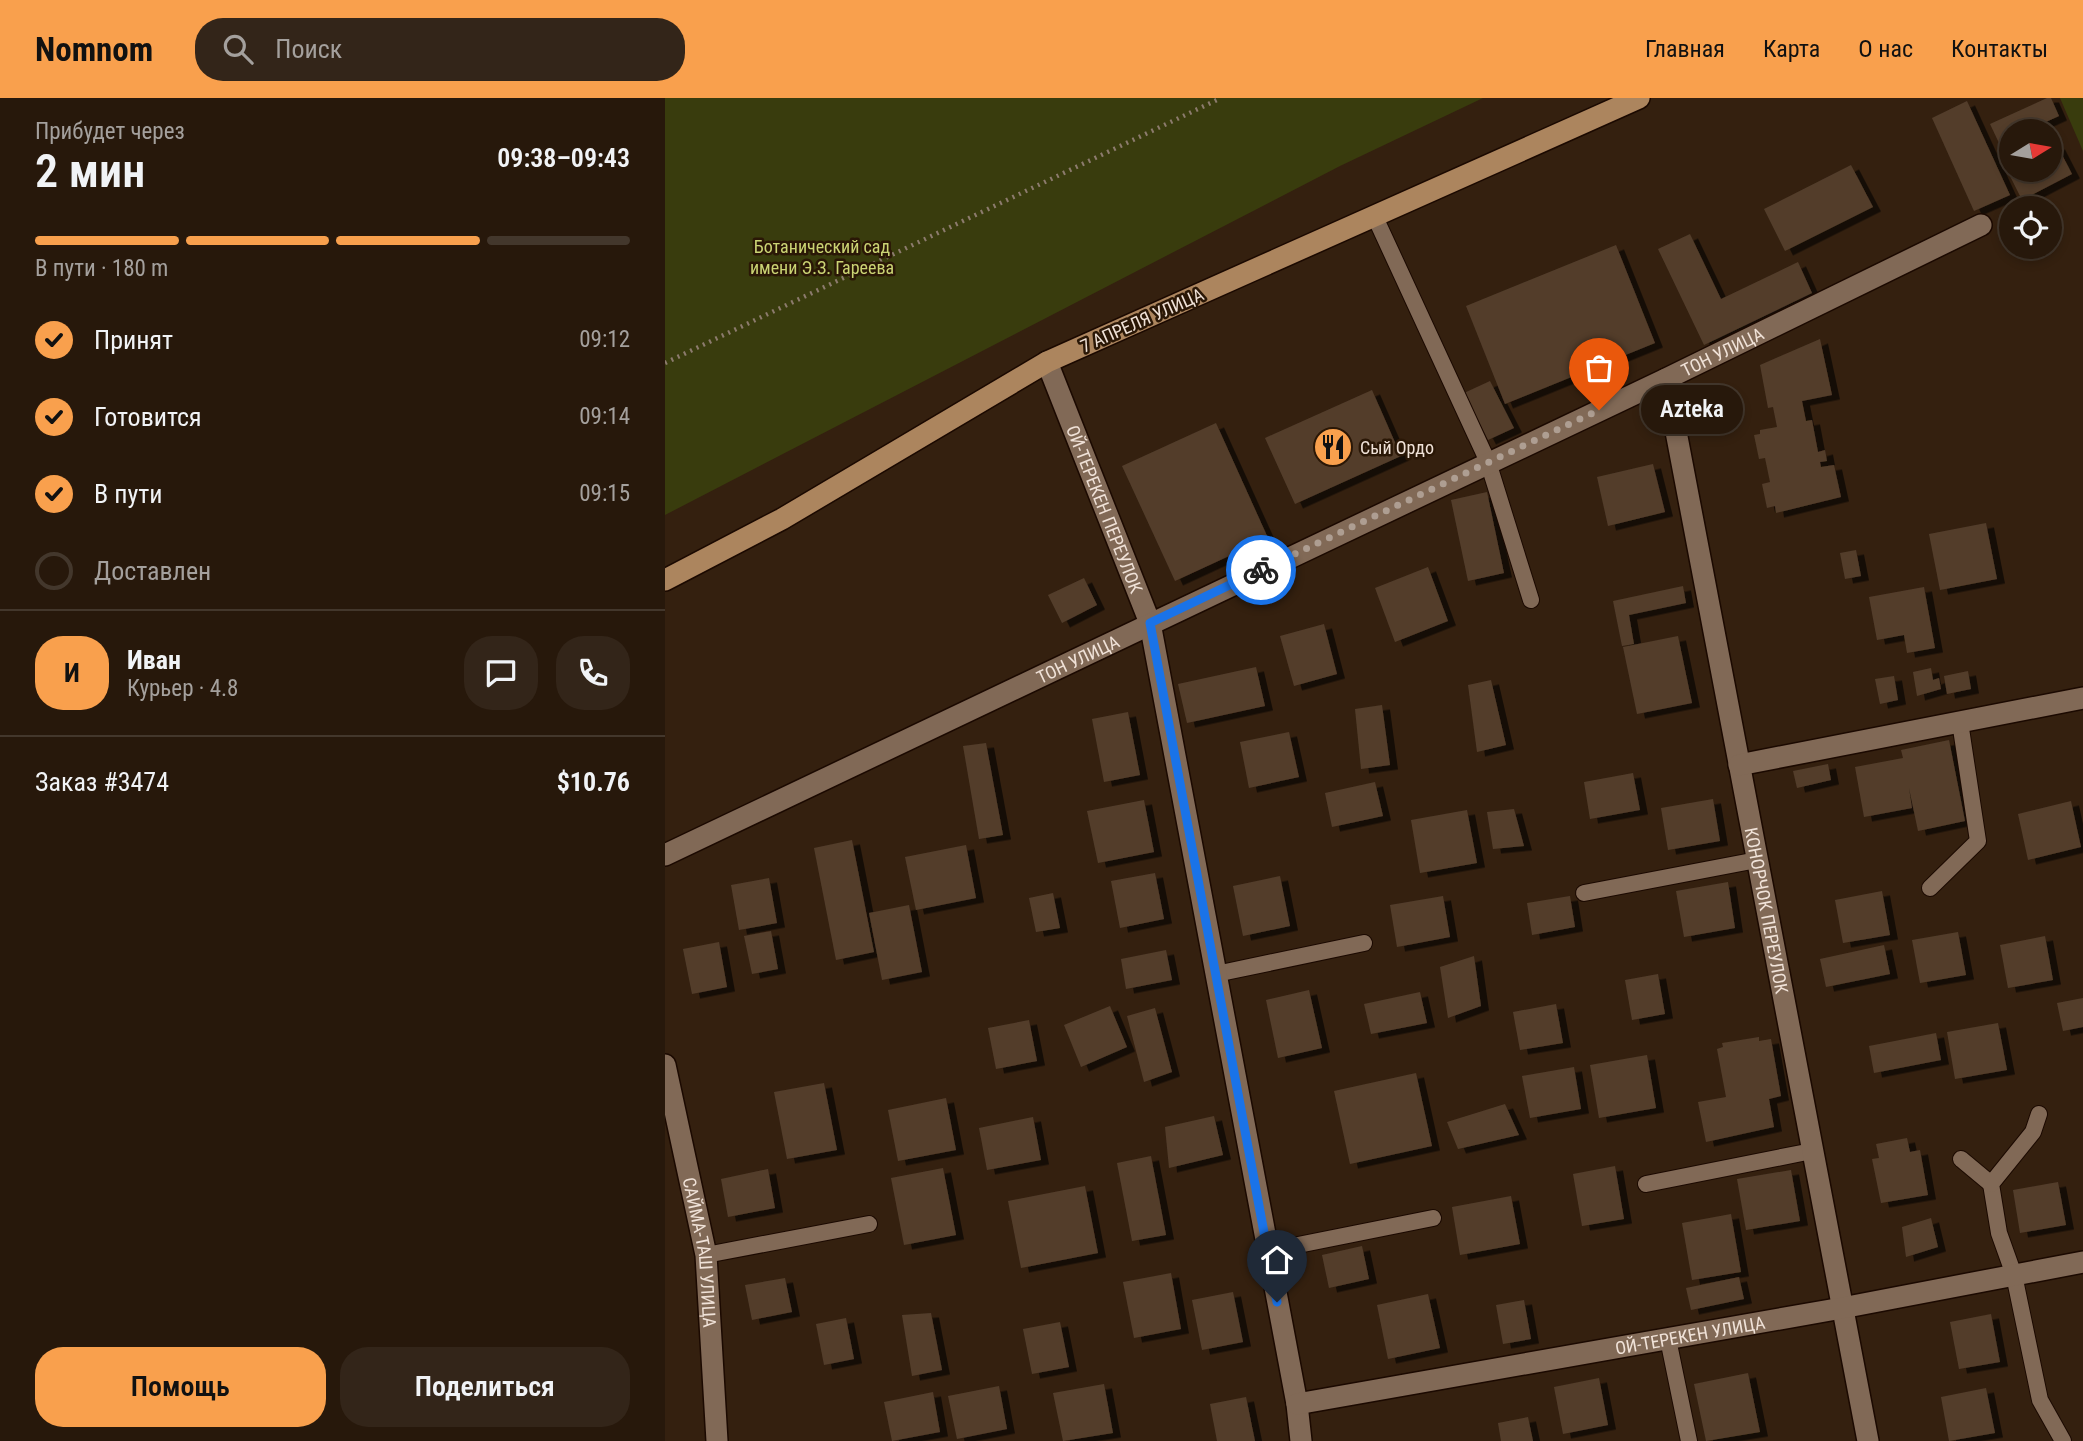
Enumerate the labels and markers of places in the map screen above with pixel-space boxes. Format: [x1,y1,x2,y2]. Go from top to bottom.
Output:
pin [1569,338,1629,410]
callout: Azteka [1641,386,1743,434]
restaurant icon: Сый Ордо [1312,426,1354,468]
place label: Сый Ордо [1360,437,1434,458]
pin [1247,1230,1307,1302]

